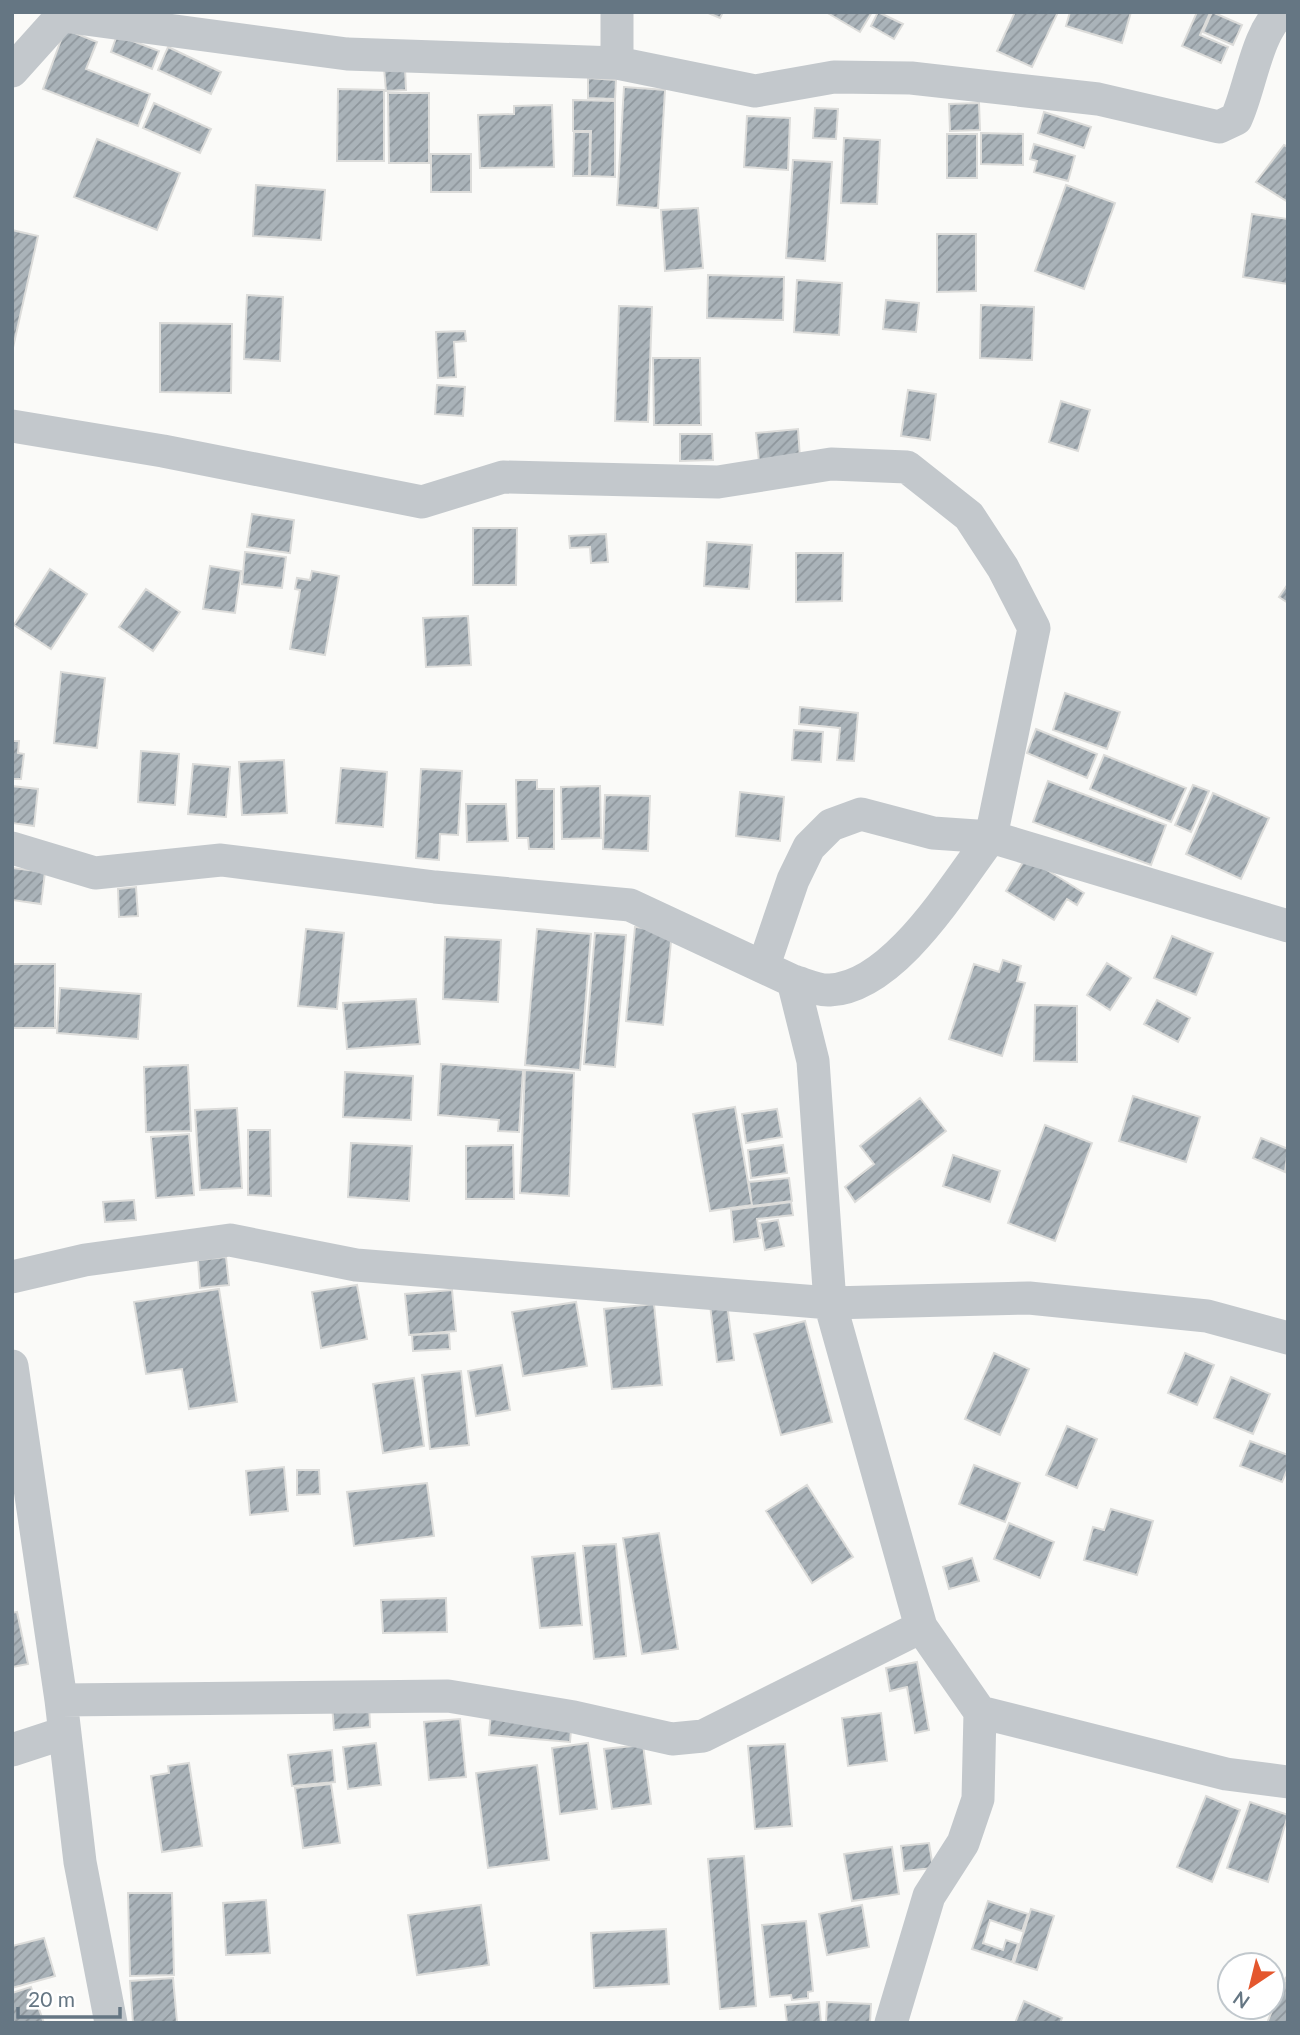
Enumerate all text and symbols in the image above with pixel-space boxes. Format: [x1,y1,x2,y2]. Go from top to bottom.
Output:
north arrow [1216,1951,1286,2021]
scale bar [18,1976,119,2020]
text: 20 m [28,1986,75,2011]
text: N [1228,1987,1254,2014]

